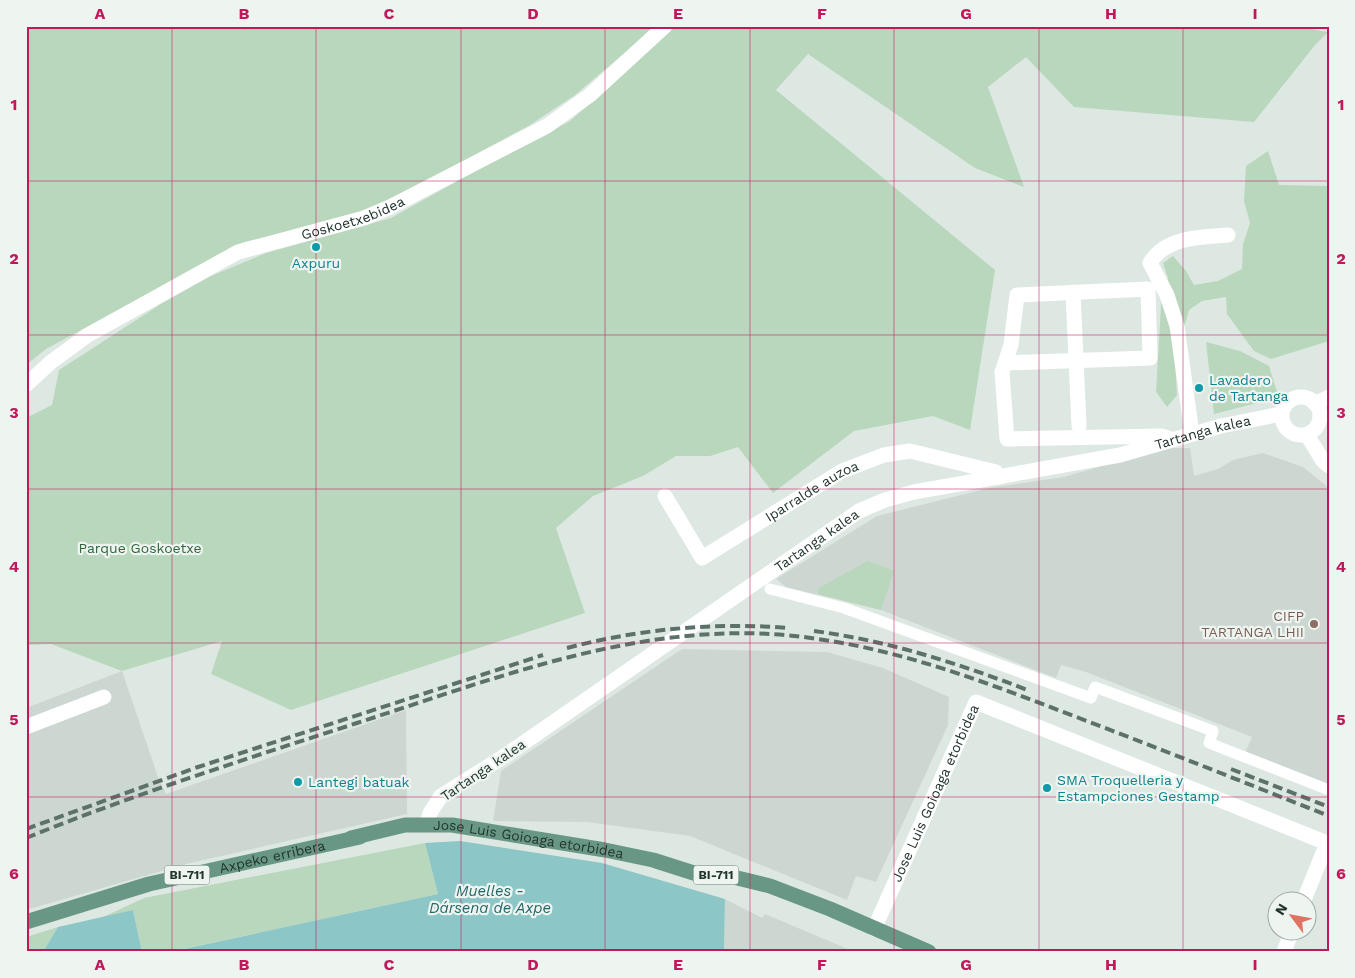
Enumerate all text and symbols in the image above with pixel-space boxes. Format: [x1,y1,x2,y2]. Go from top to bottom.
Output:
text: A [95,4,106,23]
text: B [239,4,250,23]
text: C [384,4,395,23]
text: D [527,4,539,23]
text: E [673,4,683,23]
text: F [817,4,827,23]
text: G [960,4,972,23]
text: H [1105,4,1117,23]
text: I [1252,4,1258,23]
text: 1 [11,95,17,114]
text: 1 [1338,95,1344,114]
street label: Goskoetxebidea [299,193,407,243]
marker: Axpuru [310,241,322,253]
text: 2 [9,249,19,268]
text: 2 [1336,249,1346,268]
place label: Axpuru [292,255,340,271]
place label: Lavadero de Tartanga [1209,372,1288,404]
marker: Lavadero de Tartanga [1193,382,1205,394]
text: 3 [9,403,19,422]
text: 3 [1336,403,1346,422]
street label: Tartanga kalea [1153,412,1252,453]
street label: Iparralde auzoa [762,457,861,525]
street label: Tartanga kalea [771,506,862,575]
park label: Parque Goskoetxe [78,540,202,556]
text: 4 [9,557,19,576]
text: 4 [1336,557,1346,576]
place label: CIFP TARTANGA LHII [1201,608,1304,640]
marker: CIFP TARTANGA LHII [1308,618,1320,630]
street label: Jose Luis Goioaga etorbidea [888,702,982,884]
text: 5 [9,710,19,729]
text: 5 [1336,710,1346,729]
street label: Tartanga kalea [438,736,528,804]
place label: SMA Troquelleria y Estampciones Gestamp [1057,772,1220,804]
place label: Lantegi batuak [308,774,410,790]
marker: Lantegi batuak [292,776,304,788]
marker: SMA Troquelleria y Estampciones Gestamp [1041,782,1053,794]
street label: Jose Luis Goioaga etorbidea [433,817,625,862]
street label: Axpeko erribera [218,837,327,876]
text: 6 [9,864,19,883]
text: 6 [1336,864,1346,883]
road number: BI-711 [164,866,210,884]
road number: BI-711 [694,866,738,884]
water label: Muelles - Dársena de Axpe [429,882,551,917]
north arrow [1268,890,1318,940]
text: N [1271,900,1291,918]
text: A [95,955,106,974]
text: B [239,955,250,974]
text: C [384,955,395,974]
text: D [527,955,539,974]
text: E [673,955,683,974]
text: F [817,955,827,974]
text: G [960,955,972,974]
text: H [1105,955,1117,974]
text: I [1252,955,1258,974]

